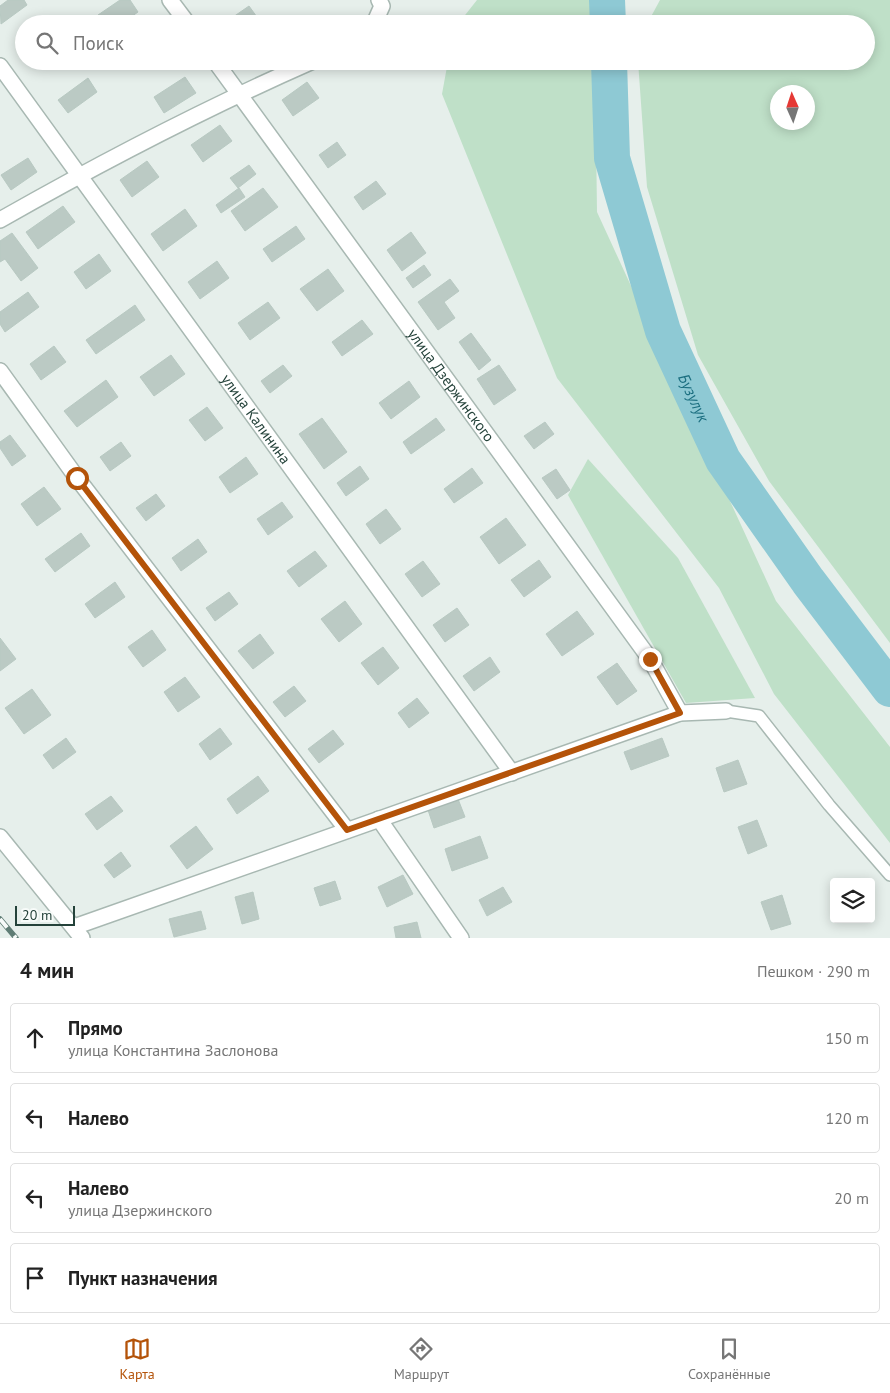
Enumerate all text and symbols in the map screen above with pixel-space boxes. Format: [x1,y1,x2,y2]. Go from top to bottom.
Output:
search box [15,15,875,70]
icon: search [33,29,61,57]
text: Поиск [73,31,124,55]
north arrow [770,85,815,130]
street label: улица Дзержинского [404,325,499,445]
street label: улица Калинина [217,370,295,468]
water label: Бузулук [674,370,714,426]
route start [66,467,89,490]
route end [639,648,662,671]
map controls [830,878,875,923]
button: layers [830,878,875,923]
scale bar [15,903,75,926]
text: 20 m [22,906,52,924]
text: 4 мин [20,957,74,984]
text: Пешком · 290 m [757,961,870,981]
text: Прямо [68,1016,123,1040]
icon: ahead [21,1024,49,1052]
text: 150 m [826,1028,869,1048]
text: улица Константина Заслонова [68,1040,278,1060]
icon: left [21,1104,49,1132]
text: Налево [68,1106,129,1130]
text: 120 m [826,1108,869,1128]
text: Налево [68,1176,129,1200]
icon: left [21,1184,49,1212]
text: 20 m [834,1188,869,1208]
text: улица Дзержинского [68,1200,212,1220]
icon: arrive [21,1264,49,1292]
text: Пункт назначения [68,1266,218,1290]
tab: Карта [119,1335,155,1383]
tab: Маршрут [394,1335,449,1383]
tab: Сохранённые [688,1335,771,1383]

